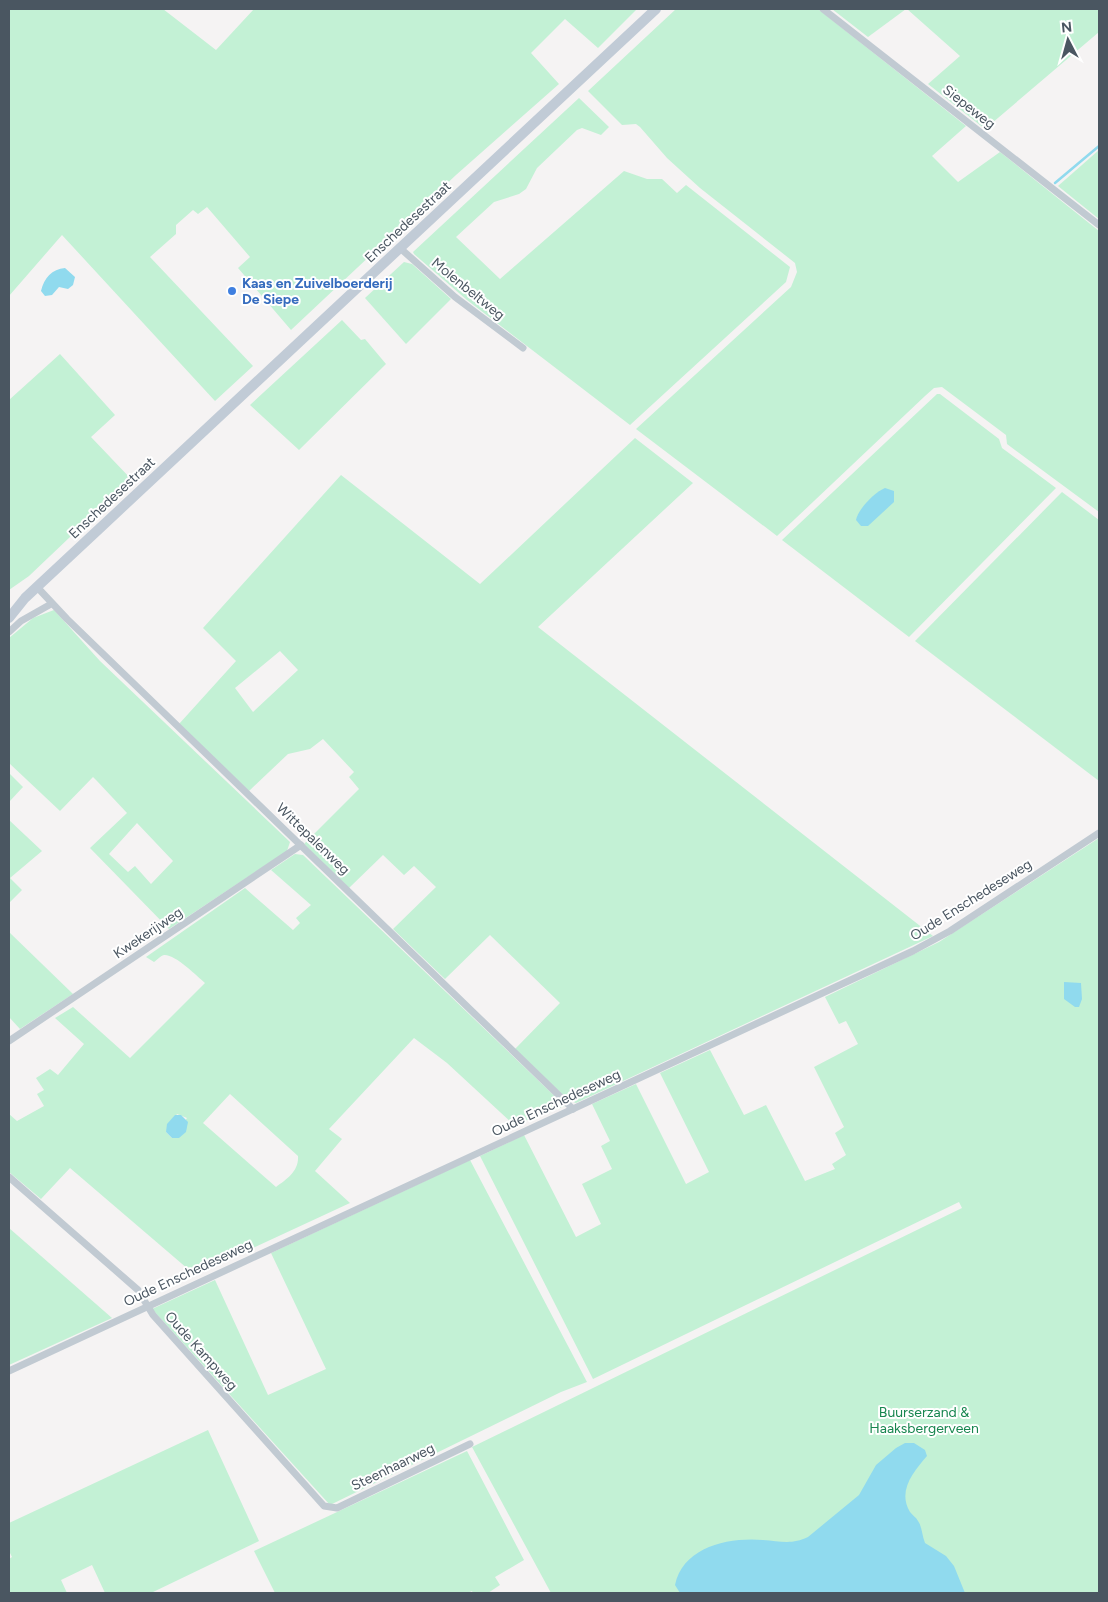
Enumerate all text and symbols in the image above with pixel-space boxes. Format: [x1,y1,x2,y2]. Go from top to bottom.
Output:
north arrow [1043,15,1093,65]
text: N [1060,19,1073,37]
street label: Siepeweg [939,81,999,133]
street label: Enschedesestraat [361,178,455,266]
street label: Molenbeltweg [428,254,508,324]
place label: Kaas en Zuivelboerderij De Siepe [242,275,393,308]
marker: Kaas en Zuivelboerderij De Siepe [226,285,238,297]
street label: Enschedesestraat [65,454,159,542]
street label: Wittepalenweg [273,800,353,878]
street label: Oude Enschedeseweg [907,856,1035,944]
street label: Kwekerijweg [110,904,186,962]
street label: Oude Enschedeseweg [489,1066,623,1140]
street label: Oude Enschedeseweg [121,1236,255,1310]
street label: Oude Kampweg [161,1308,241,1394]
park label: Buurserzand & Haaksbergerveen [869,1404,979,1437]
street label: Steenhaarweg [349,1440,437,1494]

